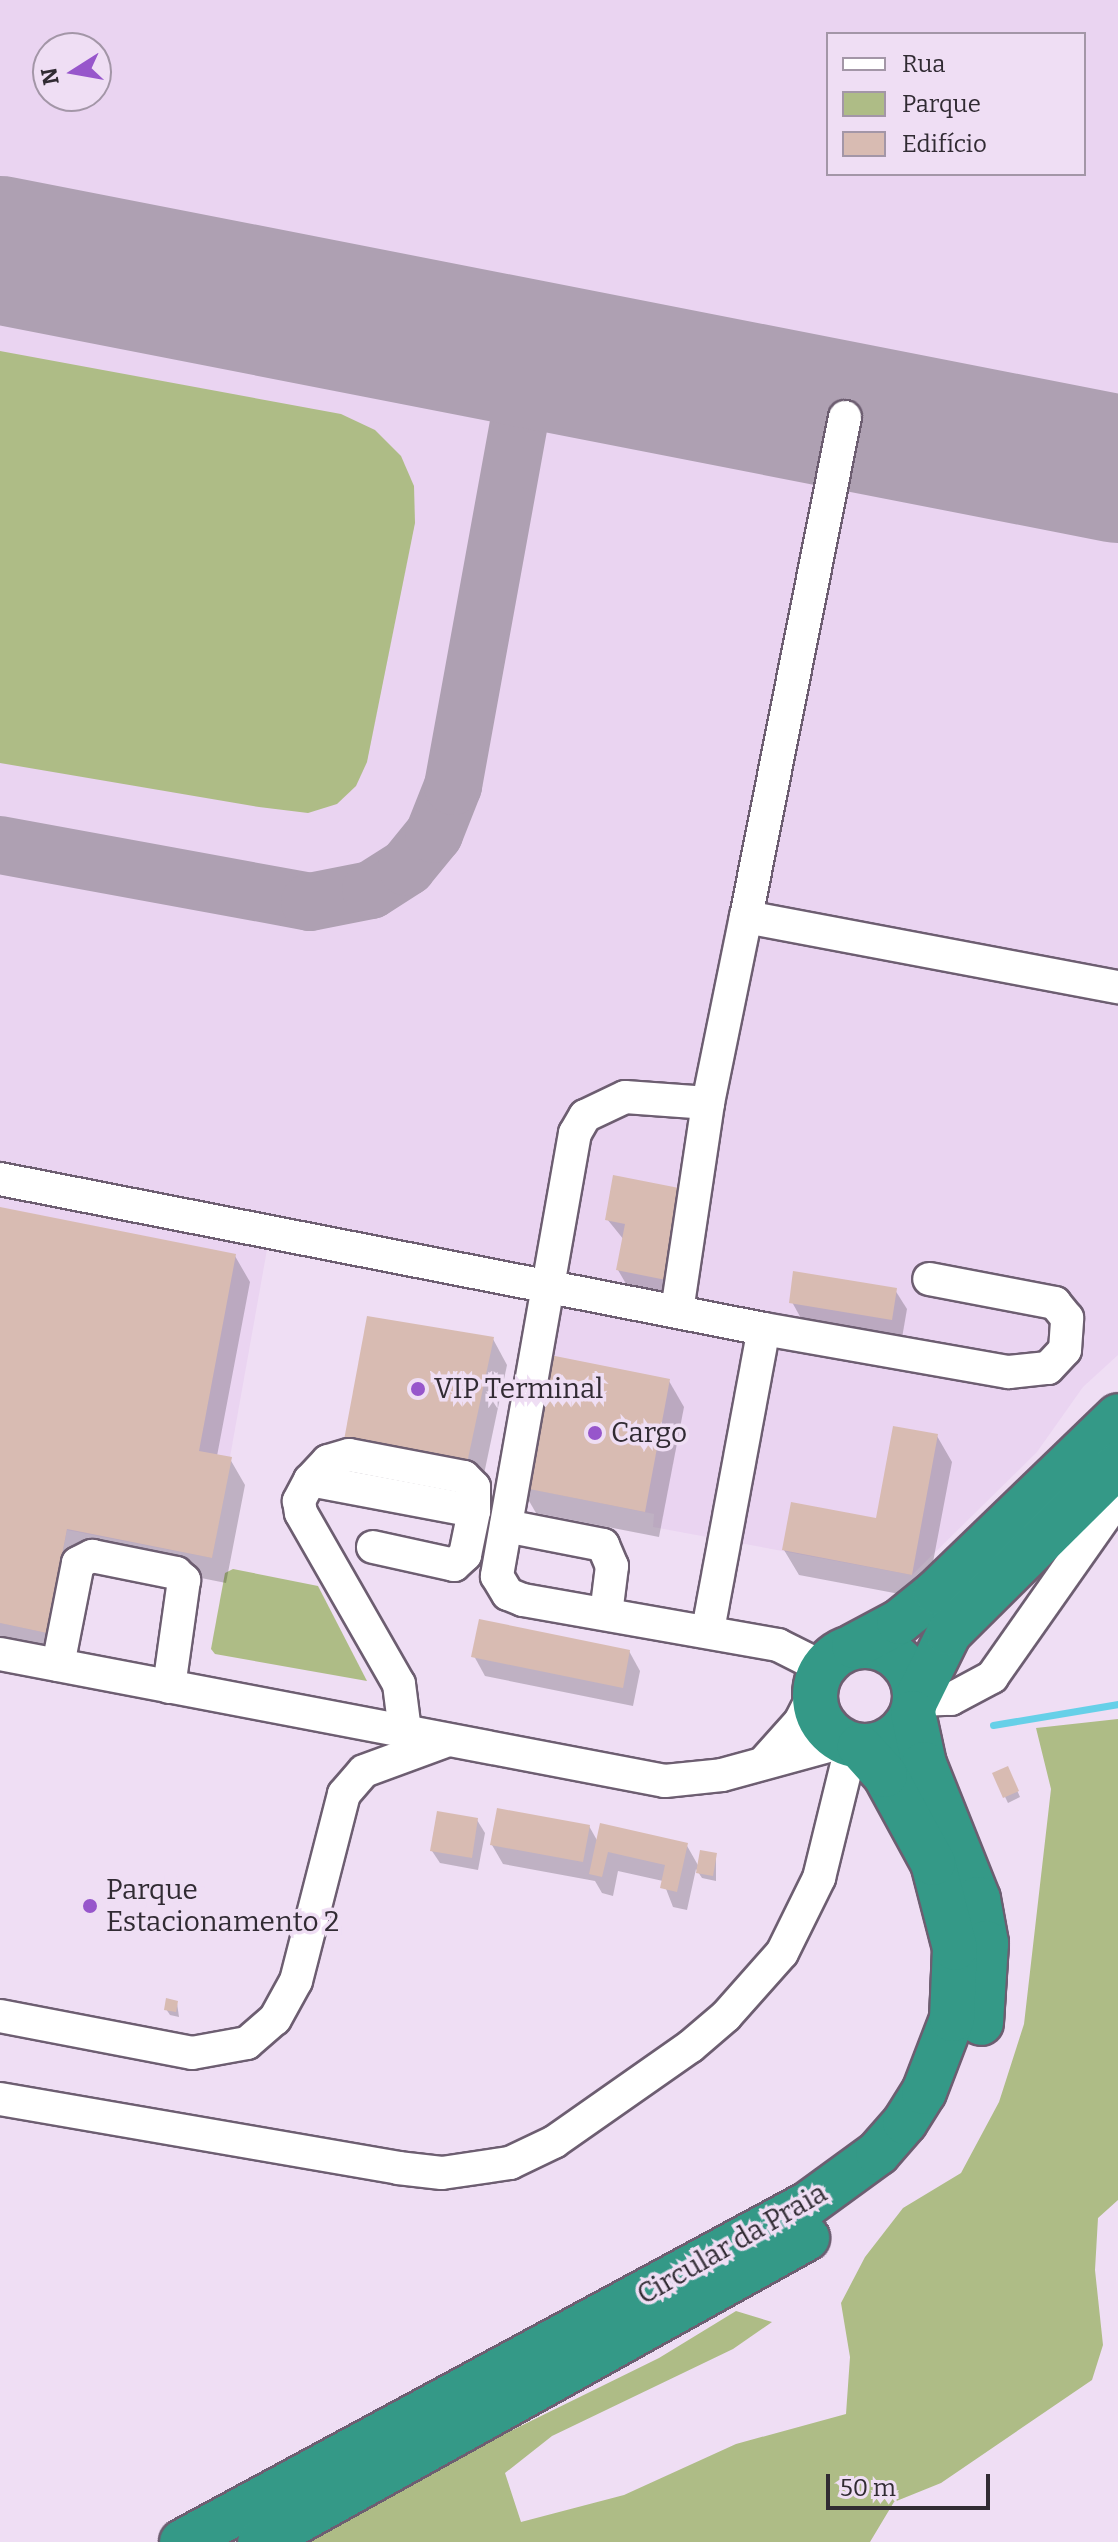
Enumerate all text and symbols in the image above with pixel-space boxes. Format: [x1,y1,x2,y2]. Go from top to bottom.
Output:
north arrow [32,32,112,112]
legend [826,32,1086,176]
text: Rua [902,50,945,78]
text: N [35,65,65,87]
text: Parque [902,90,981,118]
text: Edifício [902,130,987,158]
place label: VIP Terminal [434,1372,603,1406]
marker: VIP Terminal [409,1380,427,1398]
place label: Cargo [611,1416,687,1450]
marker: Cargo [586,1424,604,1442]
place label: Parque Estacionamento 2 [106,1873,339,1939]
marker: Parque Estacionamento 2 [81,1897,99,1915]
street label: Circular da Praia [631,2176,833,2312]
scale bar [830,2458,994,2508]
text: 50 m [840,2474,896,2502]

